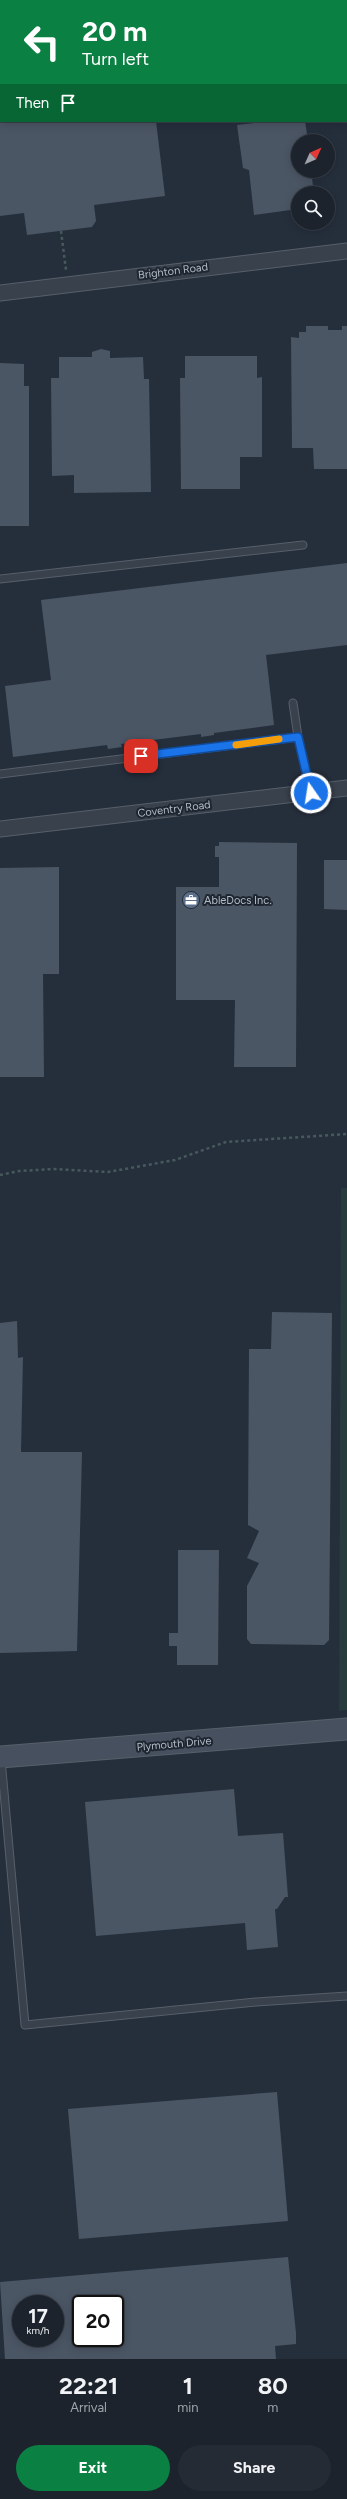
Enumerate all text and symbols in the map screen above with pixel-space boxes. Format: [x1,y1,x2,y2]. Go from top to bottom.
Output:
text: 20 m [82,14,147,48]
icon: left [16,16,68,68]
text: Turn left [82,48,149,70]
icon: arrive [57,92,79,114]
text: Then [16,94,49,112]
north arrow [291,134,335,178]
map controls [291,134,335,230]
button: search [291,186,335,230]
street label: Brighton Road [137,260,209,282]
pin [124,739,158,773]
icon: arrive [130,745,152,767]
position arrow [290,772,332,814]
street label: Coventry Road [137,798,211,820]
office icon: AbleDocs Inc. [181,890,201,910]
place label: AbleDocs Inc. [204,894,271,907]
street label: Plymouth Drive [136,1734,212,1754]
speed limit sign: 20 [72,2295,124,2347]
text: 17 [28,2304,48,2328]
text: km/h [27,2324,49,2337]
text: 22:21 [59,2371,118,2400]
text: 1 [183,2371,193,2400]
text: 80 [258,2371,288,2400]
text: Arrival [70,2400,107,2415]
text: min [177,2400,199,2415]
text: m [267,2400,278,2415]
button: Exit [16,2445,170,2491]
button: Share [178,2445,331,2491]

